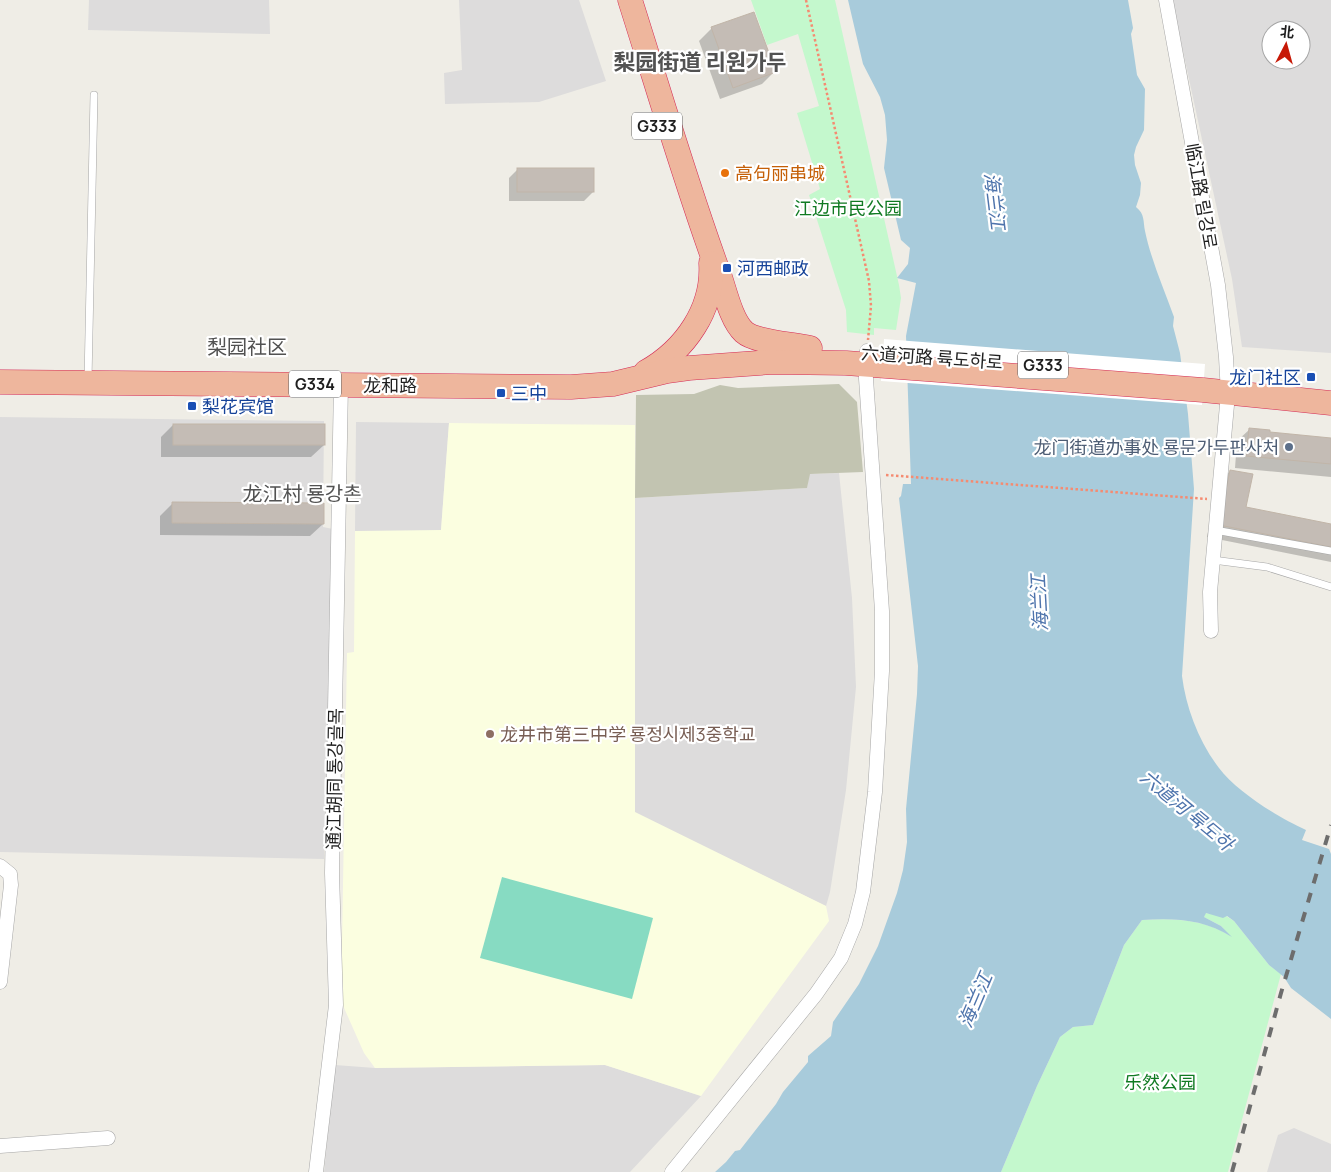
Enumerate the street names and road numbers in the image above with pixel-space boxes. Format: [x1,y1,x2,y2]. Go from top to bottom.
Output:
road number: G333 [632,112,682,140]
street label: 临江路 림강로 [1181,141,1223,251]
street label: 六道河路 륙도하로 [860,340,1004,374]
road number: G333 [1018,352,1068,378]
road number: G334 [289,370,341,398]
street label: 龙和路 [363,373,417,397]
street label: 通江胡同 통강골목 [321,708,347,850]

